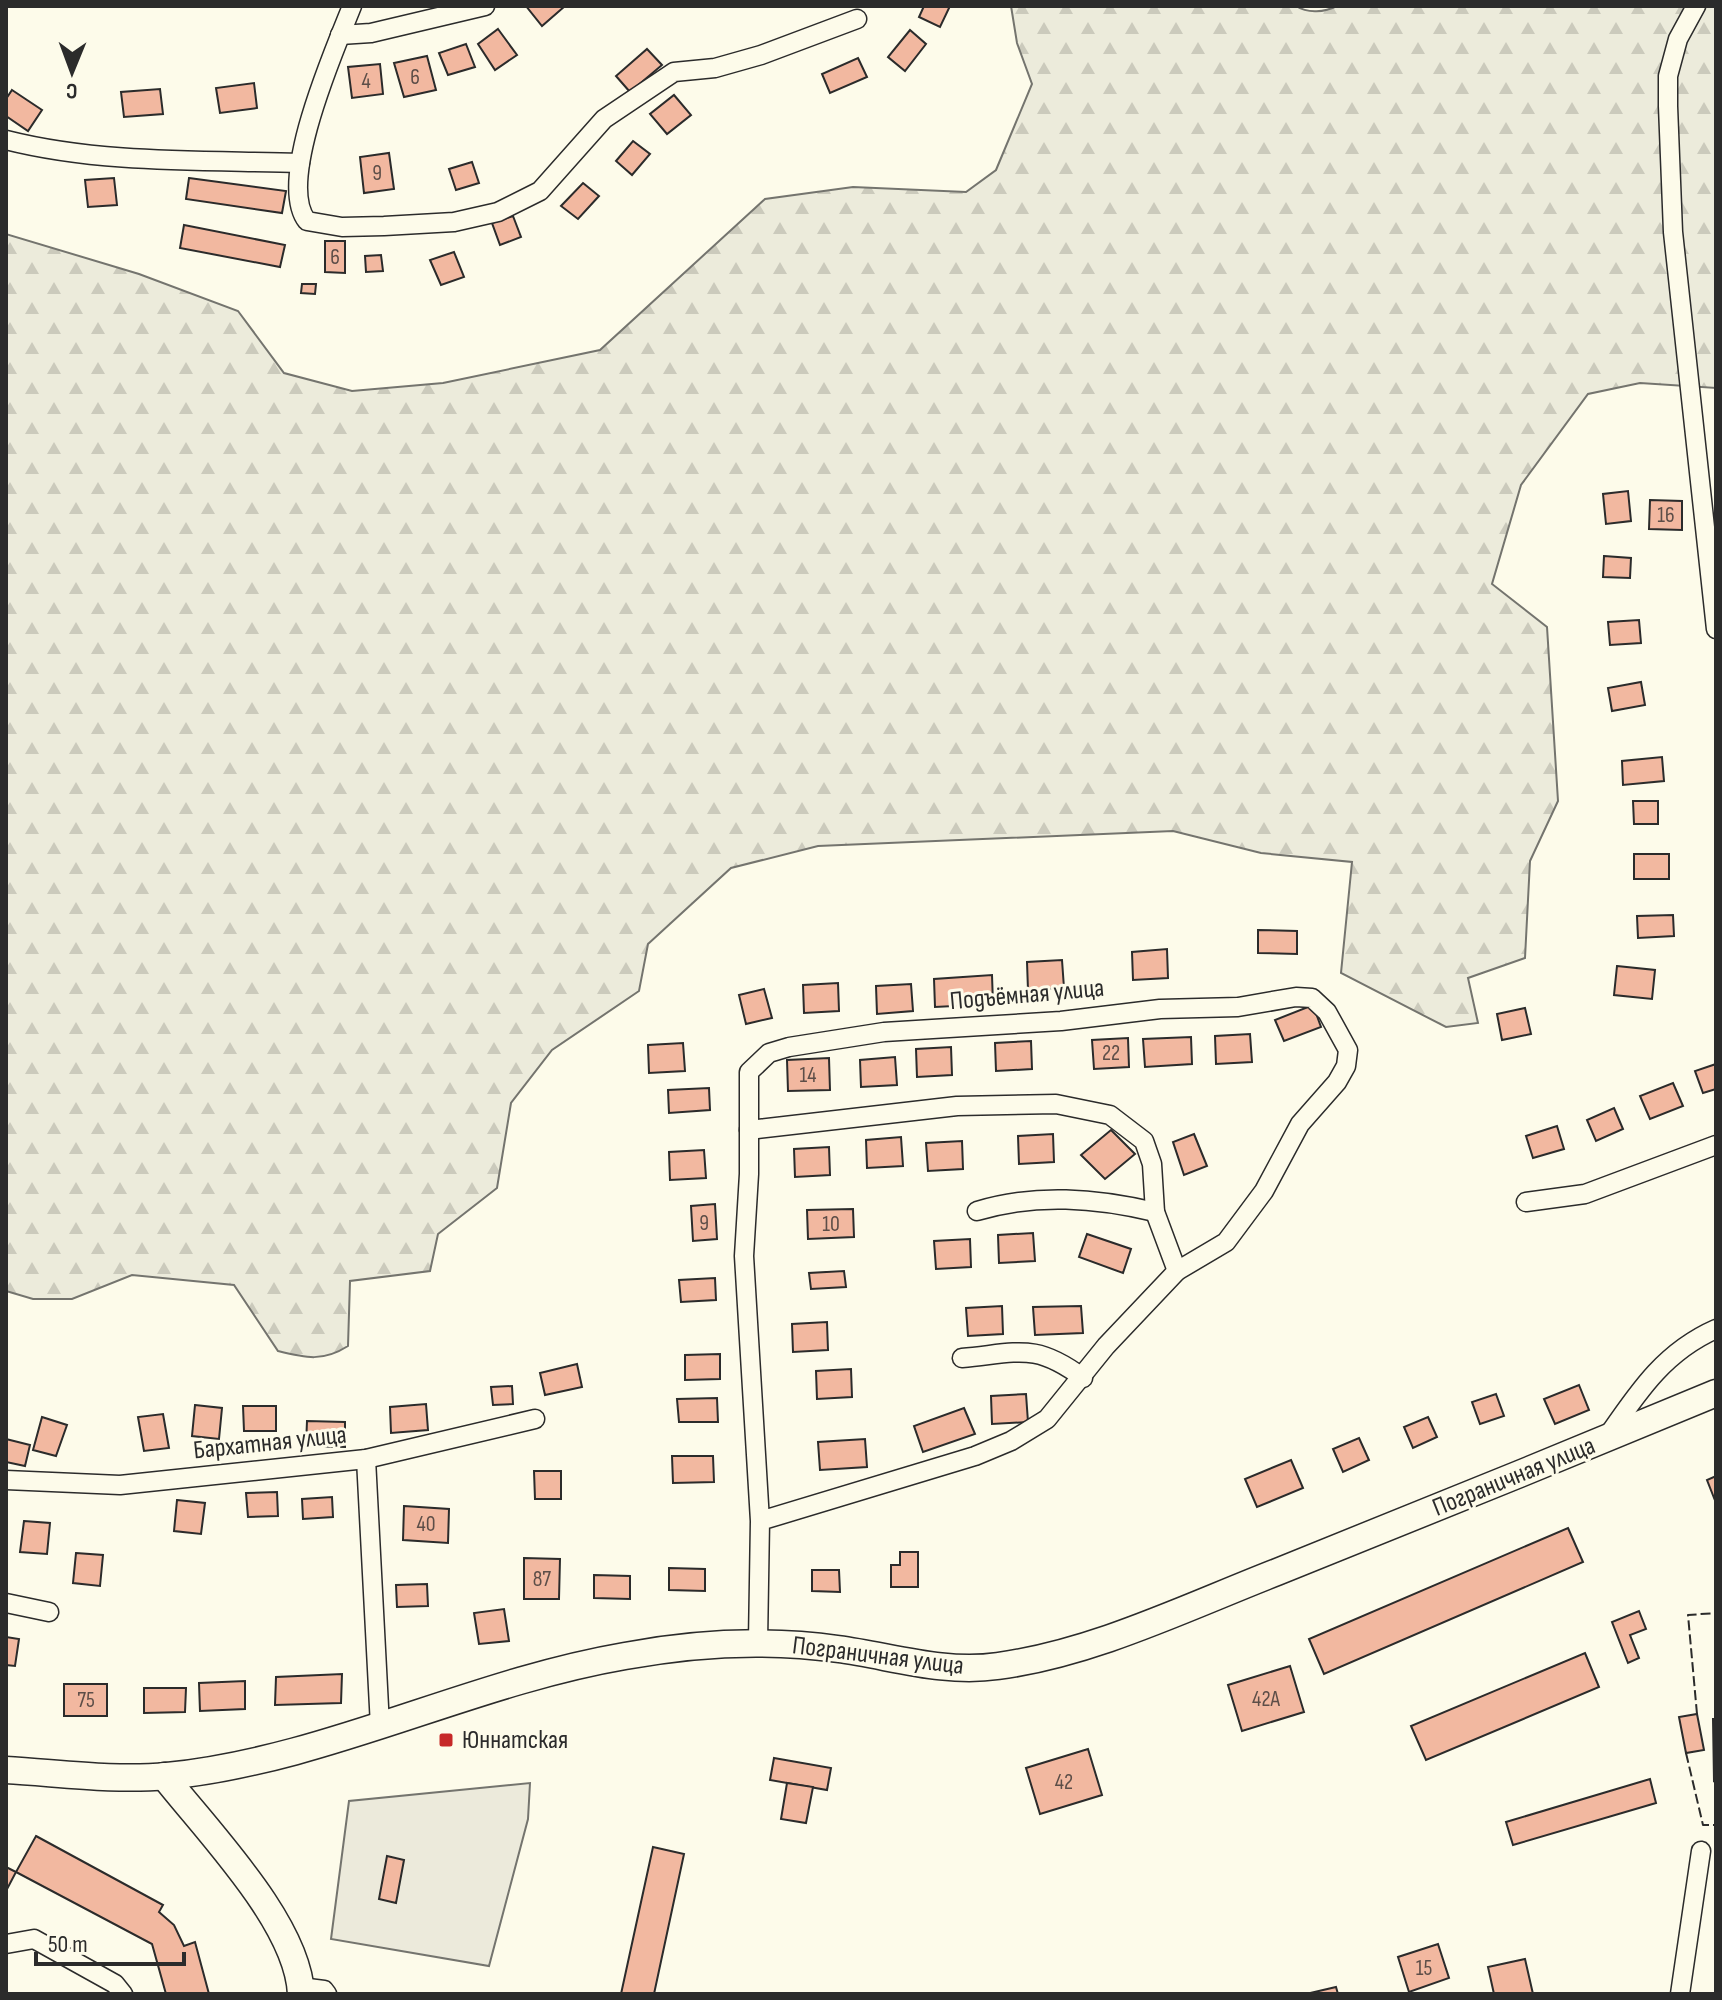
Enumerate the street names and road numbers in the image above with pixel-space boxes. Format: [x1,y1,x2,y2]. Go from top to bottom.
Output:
street label: Подъёмная улица [948,973,1106,1017]
street label: Бархатная улица [192,1420,348,1466]
street label: Пограничная улица [1428,1430,1600,1524]
street label: Пограничная улица [791,1630,965,1682]

